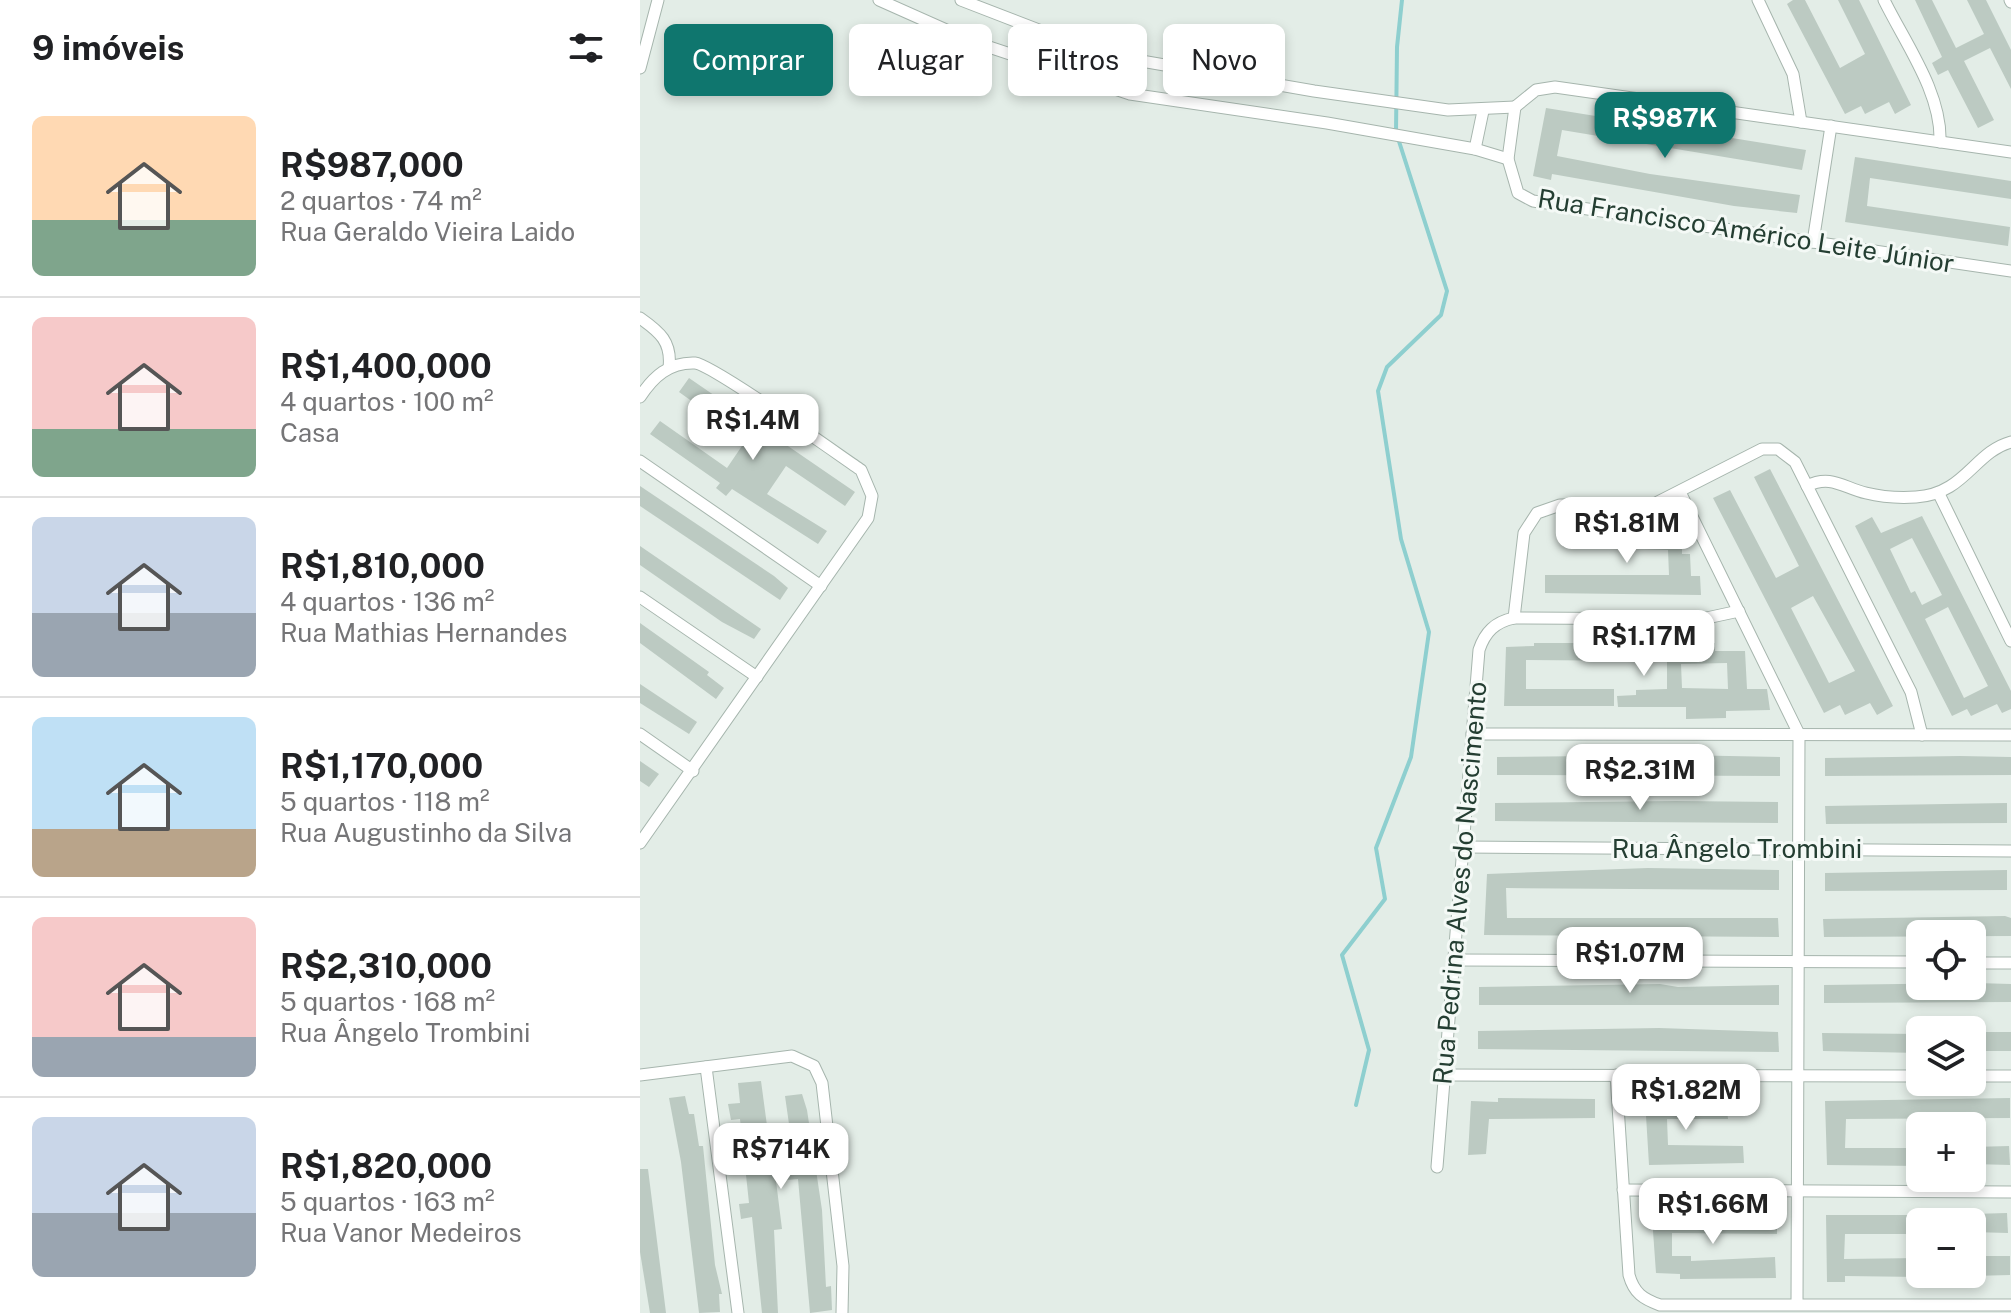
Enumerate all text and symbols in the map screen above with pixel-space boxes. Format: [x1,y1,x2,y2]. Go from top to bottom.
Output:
chip: Comprar [664,24,833,96]
chip: Alugar [849,24,992,96]
chip: Filtros [1008,24,1147,96]
chip: Novo [1163,24,1285,96]
icon: filters [564,26,608,70]
text: 9 imóveis [32,28,185,68]
pin: R$987K [1600,92,1730,160]
text: R$987K [1613,102,1717,133]
text: R$987,000 [280,145,464,185]
icon: home [96,148,192,244]
street label: Rua Francisco Américo Leite Júnior [1536,182,1957,279]
text: 2 quartos · 74 m² [280,185,482,216]
text: Rua Geraldo Vieira Laido [280,216,575,247]
text: R$1,400,000 [280,346,492,386]
icon: home [96,349,192,445]
text: 4 quartos · 100 m² [280,386,494,417]
pin: R$1.4M [688,394,818,462]
text: R$1.4M [706,404,800,435]
text: Casa [280,417,340,448]
pin: R$1.81M [1553,497,1701,565]
text: R$1.81M [1574,507,1680,538]
text: R$1,810,000 [280,546,485,586]
icon: home [96,549,192,645]
text: 4 quartos · 136 m² [280,586,494,617]
pin: R$1.17M [1570,610,1718,678]
text: Rua Mathias Hernandes [280,617,567,648]
text: R$1.17M [1591,620,1697,651]
street label: Rua Pedrina Alves do Nascimento [1426,680,1493,1086]
pin: R$2.31M [1566,744,1714,812]
text: R$1,170,000 [280,746,483,786]
icon: home [96,749,192,845]
text: R$2.31M [1584,754,1696,785]
text: 5 quartos · 118 m² [280,786,490,817]
text: Rua Augustinho da Silva [280,817,572,848]
street label: Rua Ângelo Trombini [1612,833,1862,864]
map controls [1906,920,1986,1288]
button: locate [1906,920,1986,1000]
pin: R$1.07M [1556,927,1704,995]
text: R$1.07M [1575,937,1685,968]
text: R$2,310,000 [280,946,492,986]
icon: home [96,949,192,1045]
text: 5 quartos · 168 m² [280,986,495,1017]
button: layers [1906,1016,1986,1096]
text: Rua Ângelo Trombini [280,1017,530,1048]
pin: R$1.82M [1612,1064,1760,1132]
text: R$1.82M [1630,1074,1742,1105]
button: + [1906,1112,1986,1192]
pin: R$714K [716,1123,846,1191]
text: R$714K [731,1133,831,1164]
text: R$1,820,000 [280,1146,492,1186]
icon: home [96,1149,192,1245]
pin: R$1.66M [1639,1178,1787,1246]
text: 5 quartos · 163 m² [280,1186,495,1217]
text: R$1.66M [1657,1188,1769,1219]
button: − [1906,1208,1986,1288]
text: Rua Vanor Medeiros [280,1217,522,1248]

